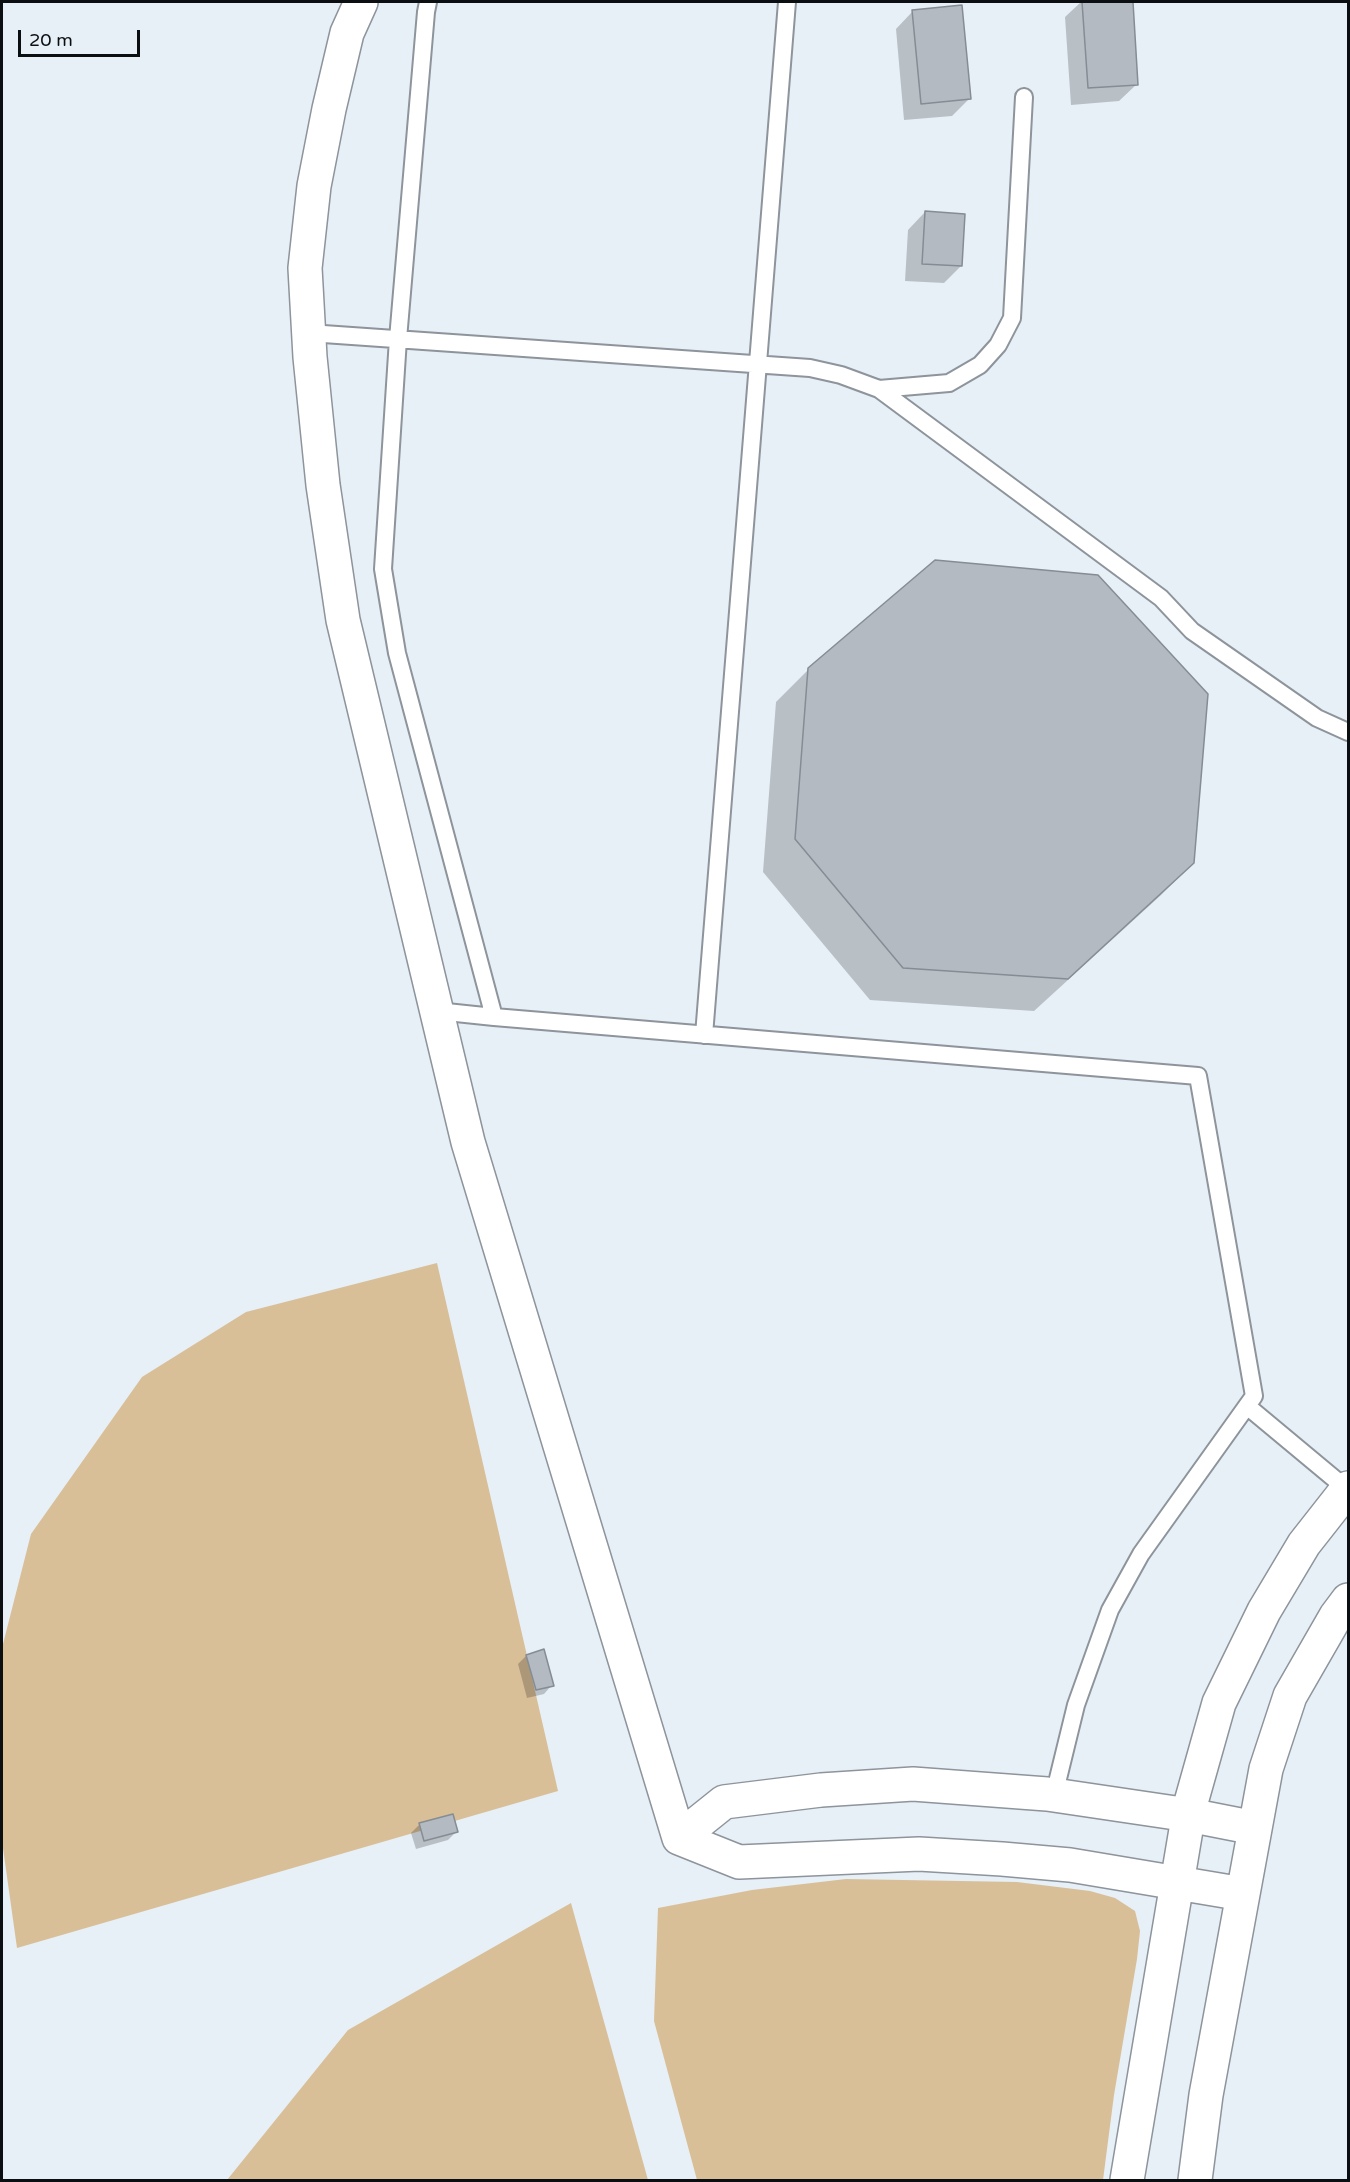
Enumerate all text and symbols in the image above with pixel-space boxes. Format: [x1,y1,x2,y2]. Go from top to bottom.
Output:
scale bar [21,18,142,56]
text: 20 m [29,29,73,51]

